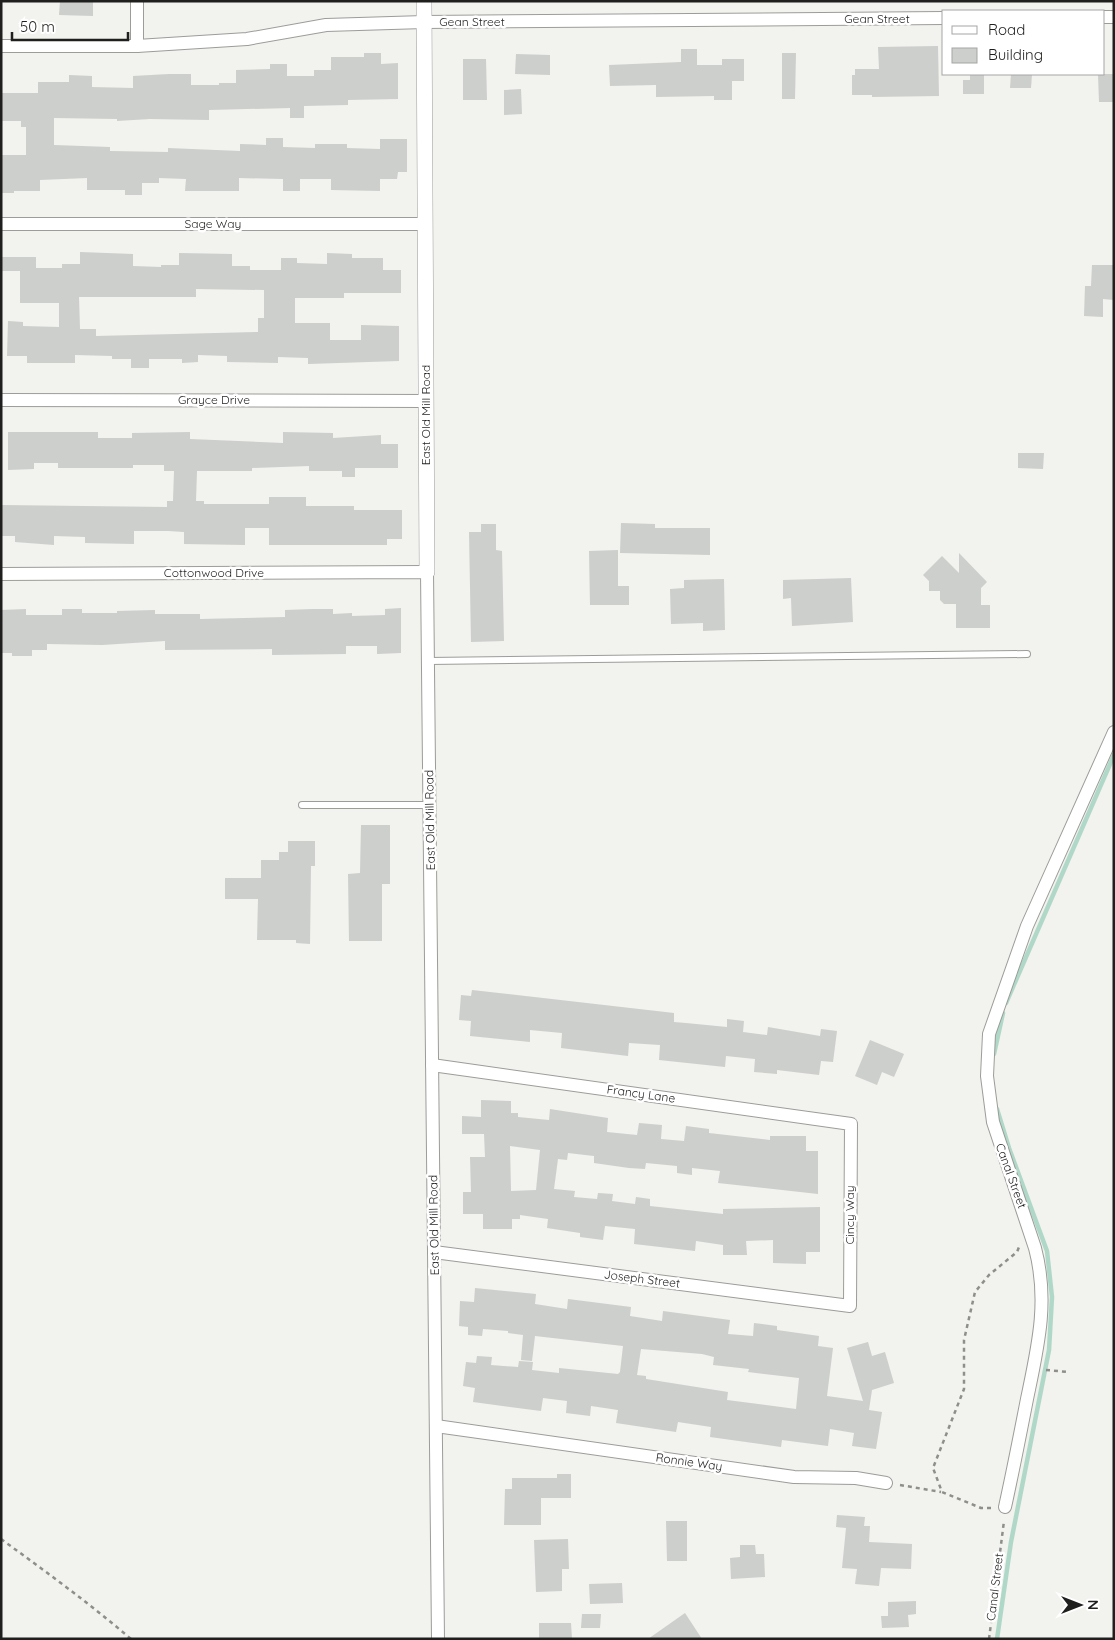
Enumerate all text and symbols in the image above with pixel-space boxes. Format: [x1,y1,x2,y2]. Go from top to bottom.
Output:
scale bar [12,10,129,42]
legend [942,10,1105,75]
street label: Gean Street [844,11,910,26]
street label: Gean Street [439,14,505,29]
text: 50 m [20,17,55,36]
text: Road [988,20,1025,39]
text: Building [988,45,1043,64]
street label: Sage Way [185,216,241,231]
street label: East Old Mill Road [418,365,433,465]
street label: Grayce Drive [178,392,250,407]
street label: Cottonwood Drive [164,565,264,580]
street label: East Old Mill Road [421,770,438,870]
street label: Francy Lane [606,1081,677,1106]
street label: Canal Street [993,1141,1030,1210]
street label: East Old Mill Road [425,1175,442,1275]
street label: Cincy Way [842,1185,857,1245]
street label: Joseph Street [603,1266,681,1291]
street label: Ronnie Way [655,1449,723,1474]
street label: Canal Street [983,1552,1006,1622]
north arrow [1055,1580,1105,1630]
text: N [1084,1600,1102,1610]

